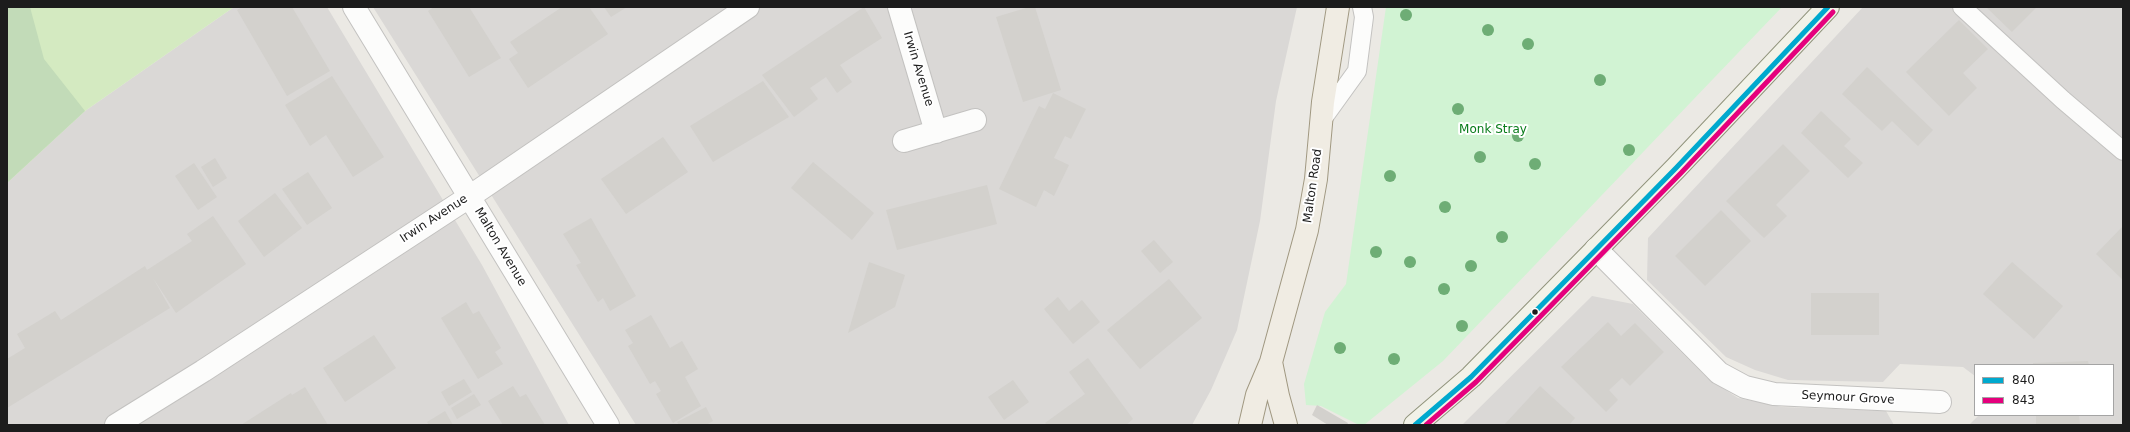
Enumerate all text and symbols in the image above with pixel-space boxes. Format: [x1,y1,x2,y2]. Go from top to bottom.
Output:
street label: Irwin Avenue [900,30,936,108]
park label: Monk Stray [1459,123,1527,137]
street label: Malton Road [1301,148,1325,224]
street label: Irwin Avenue [398,192,470,246]
street label: Malton Avenue [471,205,529,289]
unlabelled marker [1530,307,1540,317]
legend [1974,364,2114,416]
text: 840 [2012,373,2035,387]
street label: Seymour Grove [1801,388,1895,408]
text: 843 [2012,393,2035,407]

